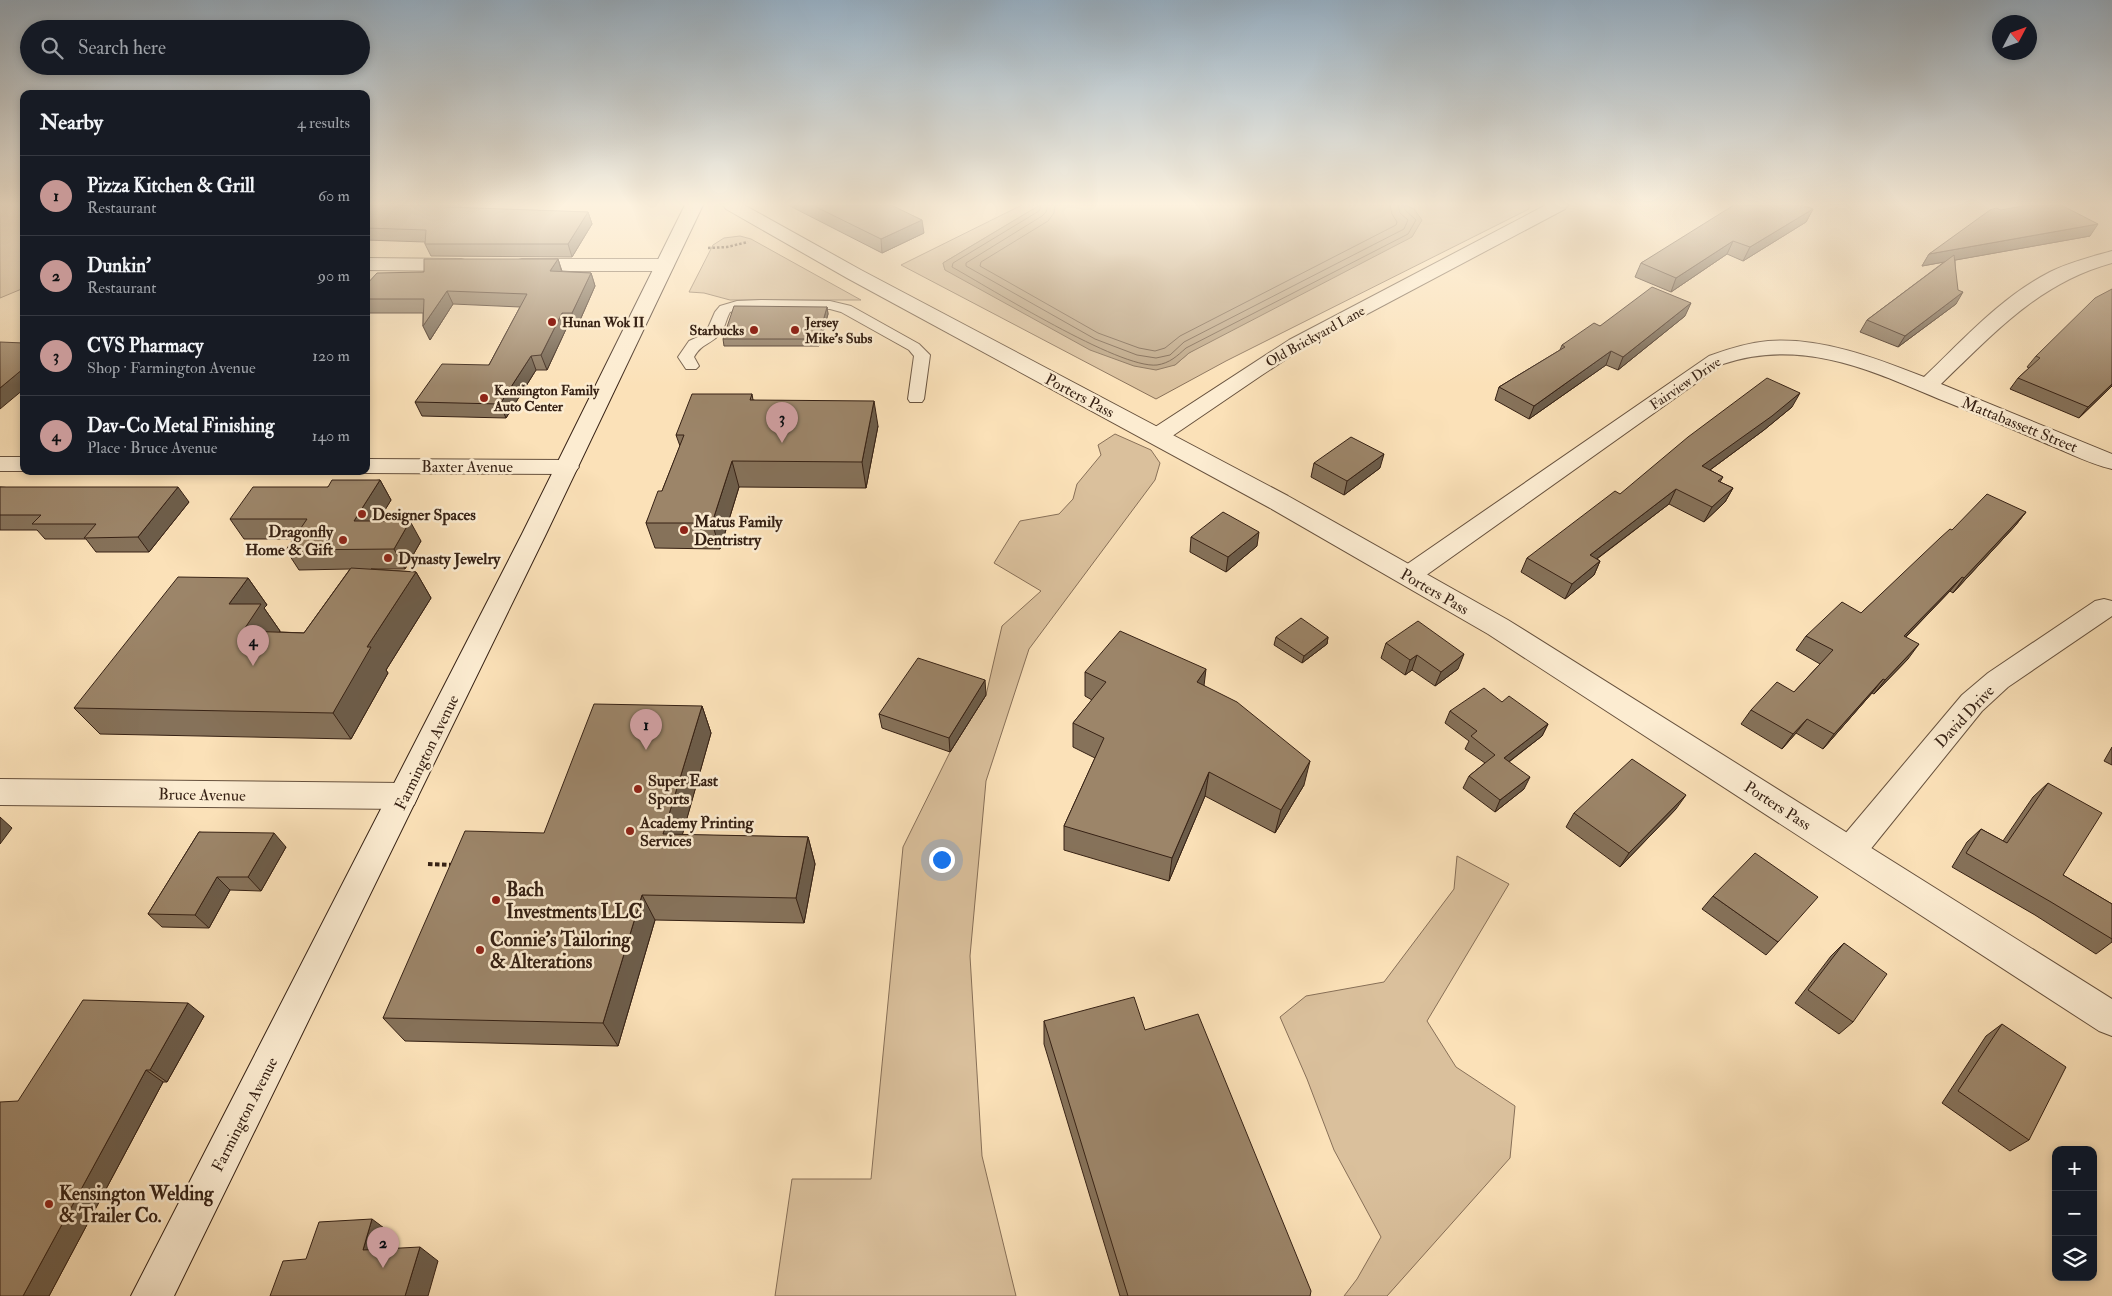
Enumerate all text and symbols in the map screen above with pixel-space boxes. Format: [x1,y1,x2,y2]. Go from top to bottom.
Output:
north arrow [1992,15,2037,60]
search box [20,20,370,75]
icon: search [38,34,66,62]
text: Search here [78,36,166,60]
text: Nearby [40,109,103,136]
text: 4 results [297,113,350,133]
text: Pizza Kitchen & Grill [87,174,255,198]
text: 1 [53,186,59,206]
text: 60 m [318,186,350,206]
text: Restaurant [87,198,156,218]
text: Dunkin' [87,254,151,278]
text: 2 [52,266,60,286]
text: 90 m [318,266,350,286]
text: Restaurant [87,278,156,298]
street label: Old Brickyard Lane [1263,302,1368,372]
place label: Hunan Wok II [562,314,645,331]
place label: Jersey Mike's Subs [804,314,872,347]
marker: Hunan Wok II [546,316,558,328]
place label: Starbucks [690,322,744,339]
marker: Starbucks [748,324,760,336]
marker: Jersey Mike's Subs [789,324,801,336]
text: CVS Pharmacy [87,334,203,358]
text: 3 [53,346,59,366]
text: 120 m [312,346,350,366]
street label: Fairview Drive [1646,353,1724,414]
text: Shop · Farmington Avenue [87,358,256,378]
street label: Porters Pass [1041,369,1118,423]
place label: Kensington Family Auto Center [493,382,600,415]
marker: Kensington Family Auto Center [478,392,490,404]
street label: Mattabassett Street [1959,393,2081,457]
pin: 3 [766,402,798,443]
text: Dav-Co Metal Finishing [87,414,274,438]
text: 4 [52,426,60,446]
text: 140 m [312,426,350,446]
text: Place · Bruce Avenue [87,438,218,458]
street label: Baxter Avenue [421,457,513,477]
place label: Designer Spaces [372,505,476,526]
marker: Designer Spaces [356,508,368,520]
place label: Matus Family Dentristry [693,512,783,551]
place label: Dragonfly Home & Gift [245,522,334,560]
marker: Matus Family Dentristry [678,524,690,536]
marker: Dragonfly Home & Gift [337,534,349,546]
place label: Dynasty Jewelry [398,549,501,570]
marker: Dynasty Jewelry [382,552,394,564]
street label: Porters Pass [1397,564,1472,619]
pin: 4 [237,625,269,666]
street label: David Drive [1931,681,1999,752]
street label: Farmington Avenue [390,691,464,813]
pin: 1 [630,709,662,750]
place label: Super East Sports [648,771,719,810]
street label: Porters Pass [1740,777,1815,835]
marker: Super East Sports [632,783,644,795]
street label: Bruce Avenue [158,784,246,806]
place label: Academy Printing Services [639,813,755,851]
marker: Academy Printing Services [624,825,636,837]
your location [929,847,955,873]
place label: Bach Investments LLC [506,878,642,924]
marker: Bach Investments LLC [490,894,502,906]
place label: Connie's Tailoring & Alterations [490,928,631,974]
marker: Connie's Tailoring & Alterations [474,944,486,956]
street label: Farmington Avenue [207,1054,282,1175]
map controls [2052,1146,2097,1281]
button: + [2052,1146,2097,1191]
place label: Kensington Welding & Trailer Co. [59,1182,214,1228]
button: − [2052,1191,2097,1236]
marker: Kensington Welding & Trailer Co. [43,1198,55,1210]
pin: 2 [367,1227,399,1268]
button: layers [2052,1236,2097,1281]

